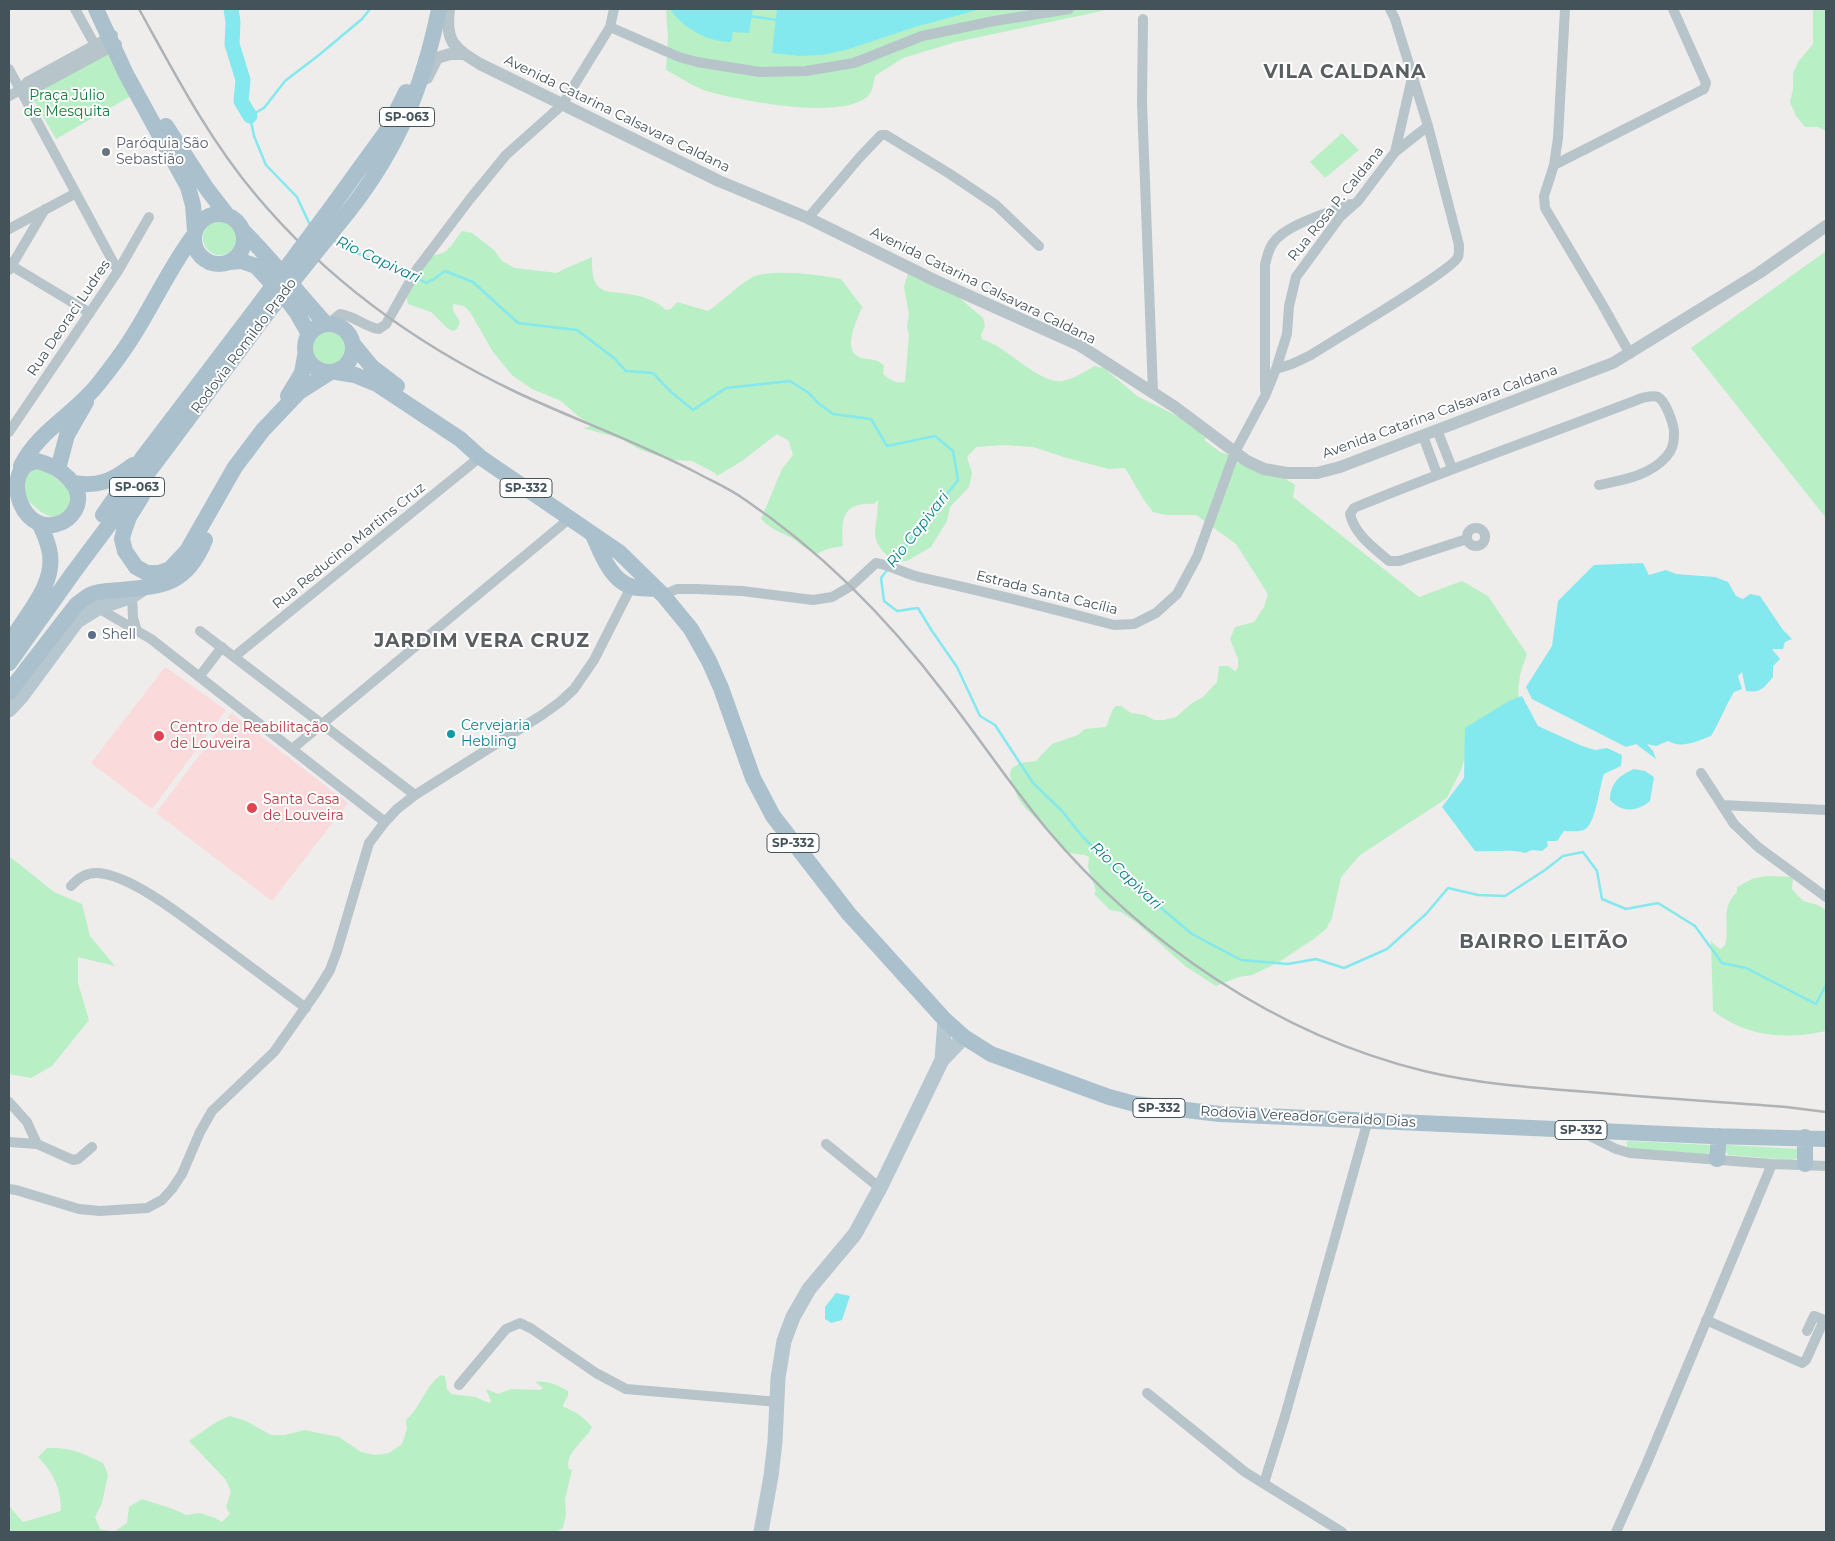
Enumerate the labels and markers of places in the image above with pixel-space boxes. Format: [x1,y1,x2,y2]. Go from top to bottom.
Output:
place label: Paróquia São Sebastião [116,136,209,168]
marker: Paróquia São Sebastião [100,146,112,158]
place label: Shell [102,627,136,643]
marker: Shell [86,629,98,641]
place label: Cervejaria Hebling [461,718,530,750]
place label: Centro de Reabilitação de Louveira [170,720,329,752]
marker: Cervejaria Hebling [445,728,457,740]
marker: Centro de Reabilitação de Louveira [152,729,166,743]
place label: Santa Casa de Louveira [263,792,344,824]
marker: Santa Casa de Louveira [245,801,259,815]

